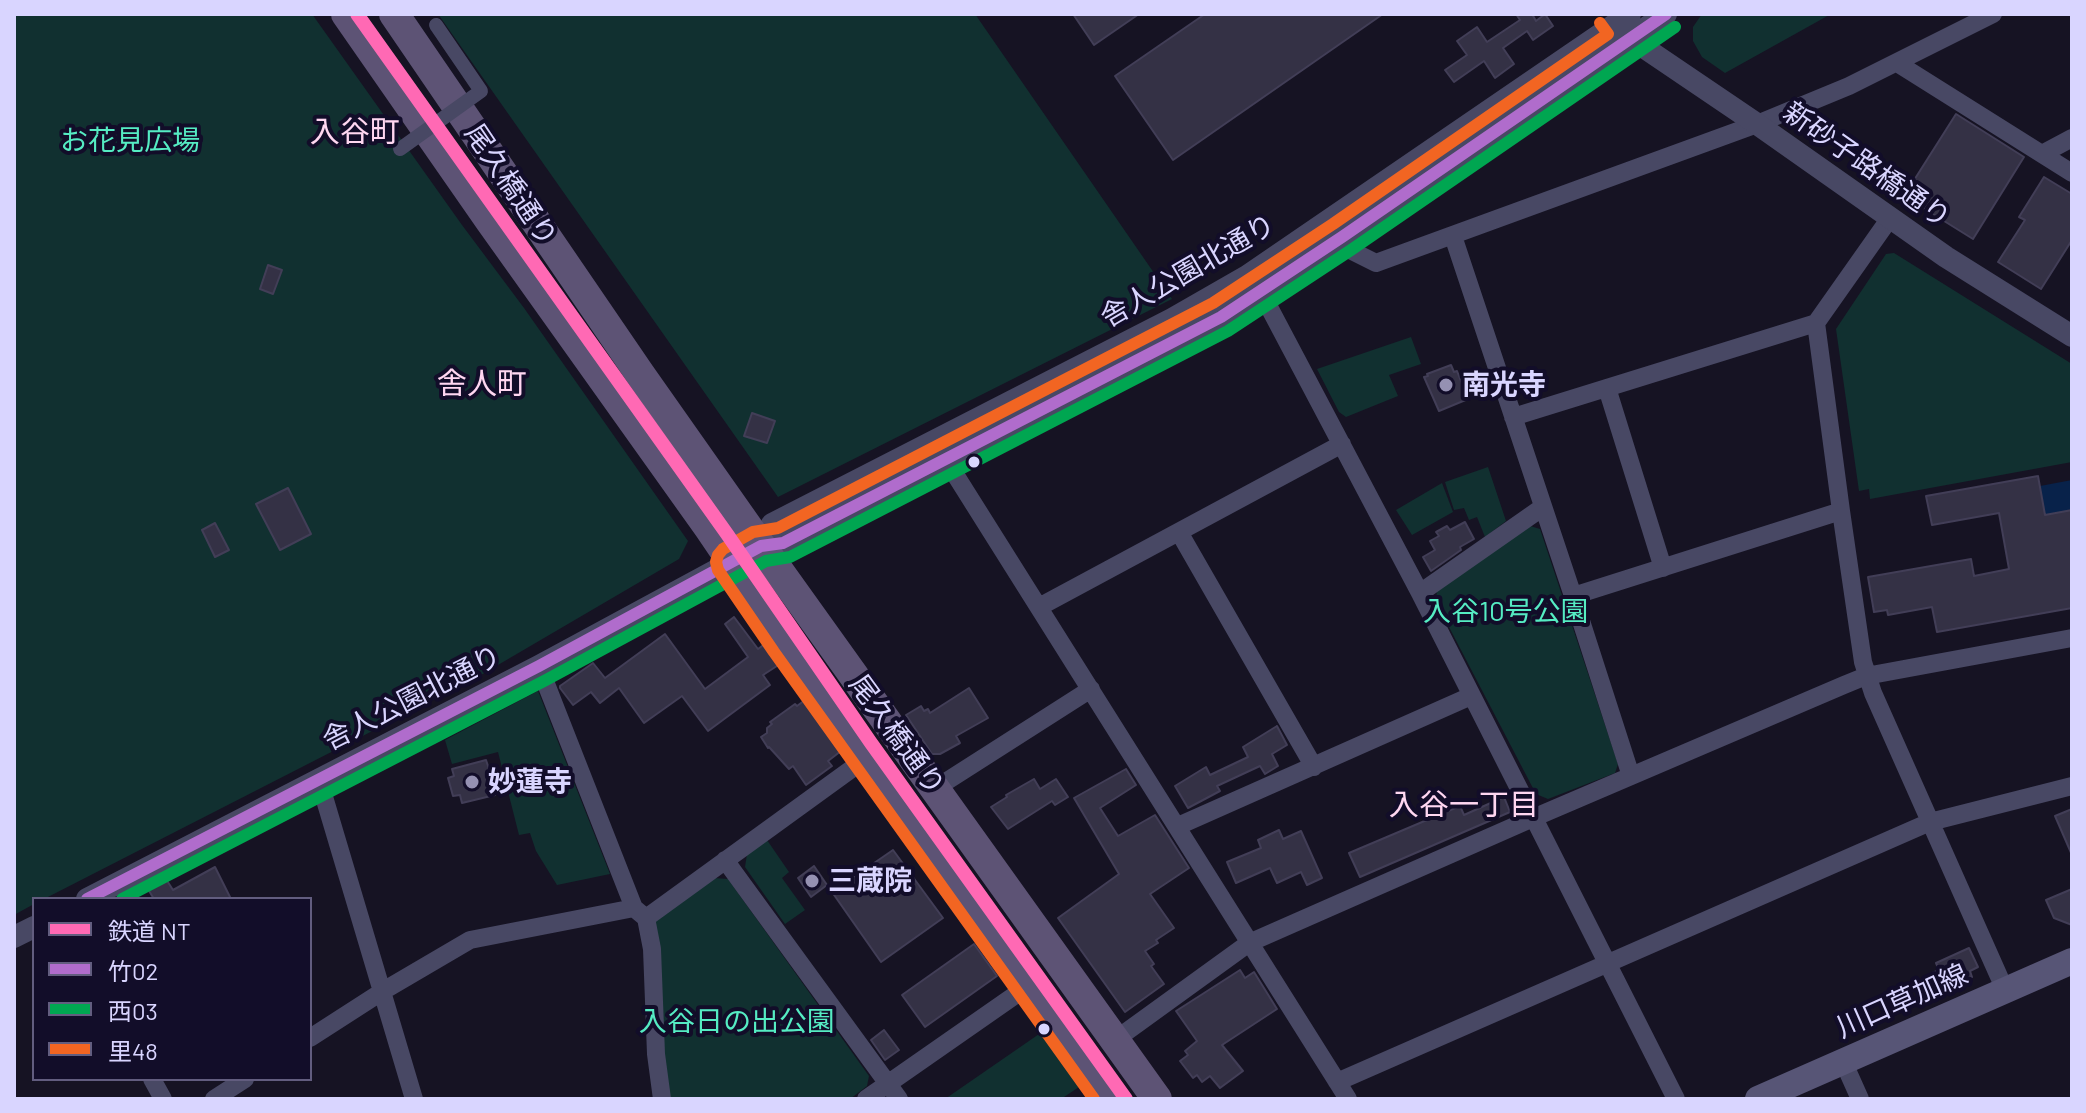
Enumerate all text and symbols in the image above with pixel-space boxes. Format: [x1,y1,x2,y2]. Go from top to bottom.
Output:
street label: 新砂子路橋通り [1777,95,1957,235]
district label: 入谷町 [310,114,400,150]
street label: 尾久橋通り [458,118,564,252]
park label: お花見広場 [60,124,200,158]
street label: 舎人公園北通り [1095,207,1281,335]
district label: 舎人町 [437,366,527,402]
place label: 南光寺 [1462,368,1546,402]
marker: 南光寺 [1437,376,1455,394]
unlabelled marker [966,454,982,470]
park label: 入谷10号公園 [1423,595,1589,629]
street label: 舎人公園北通り [317,639,507,757]
street label: 尾久橋通り [842,668,952,802]
place label: 妙蓮寺 [488,765,572,799]
marker: 妙蓮寺 [463,773,481,791]
district label: 入谷一丁目 [1389,787,1539,823]
place label: 三蔵院 [828,864,912,898]
marker: 三蔵院 [803,872,821,890]
legend [32,897,312,1081]
text: 鉄道 NT [108,916,191,945]
text: 竹02 [108,956,158,985]
street label: 川口草加線 [1831,957,1973,1045]
text: 西03 [108,996,158,1025]
park label: 入谷日の出公園 [639,1005,835,1039]
unlabelled marker [1036,1021,1052,1037]
text: 里48 [108,1036,158,1065]

